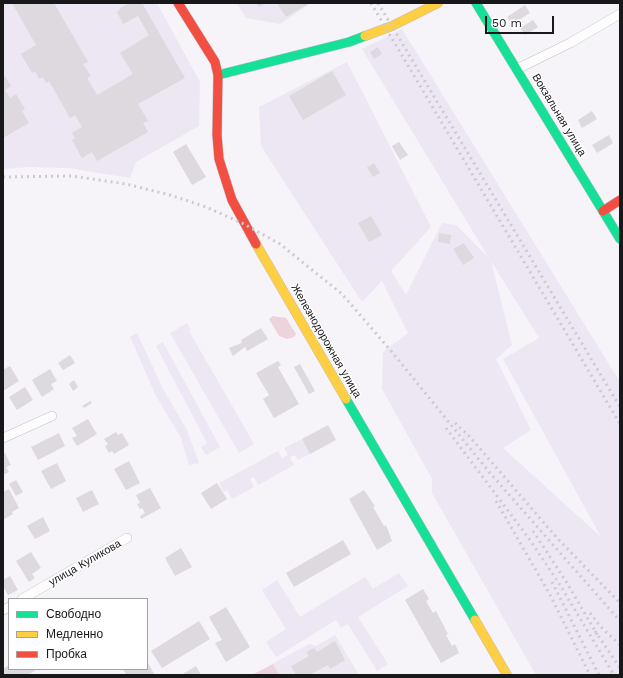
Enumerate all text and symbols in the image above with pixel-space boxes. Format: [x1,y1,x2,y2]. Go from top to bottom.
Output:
scale bar [487,8,556,34]
text: 50 m [492,16,522,30]
street label: Вокзальная улица [529,71,589,159]
street label: Железнодорожная улица [288,282,364,400]
street label: улица Куликова [47,537,123,589]
legend [8,598,148,670]
text: Свободно [46,607,101,621]
text: Медленно [46,627,103,641]
text: Пробка [46,647,87,661]

